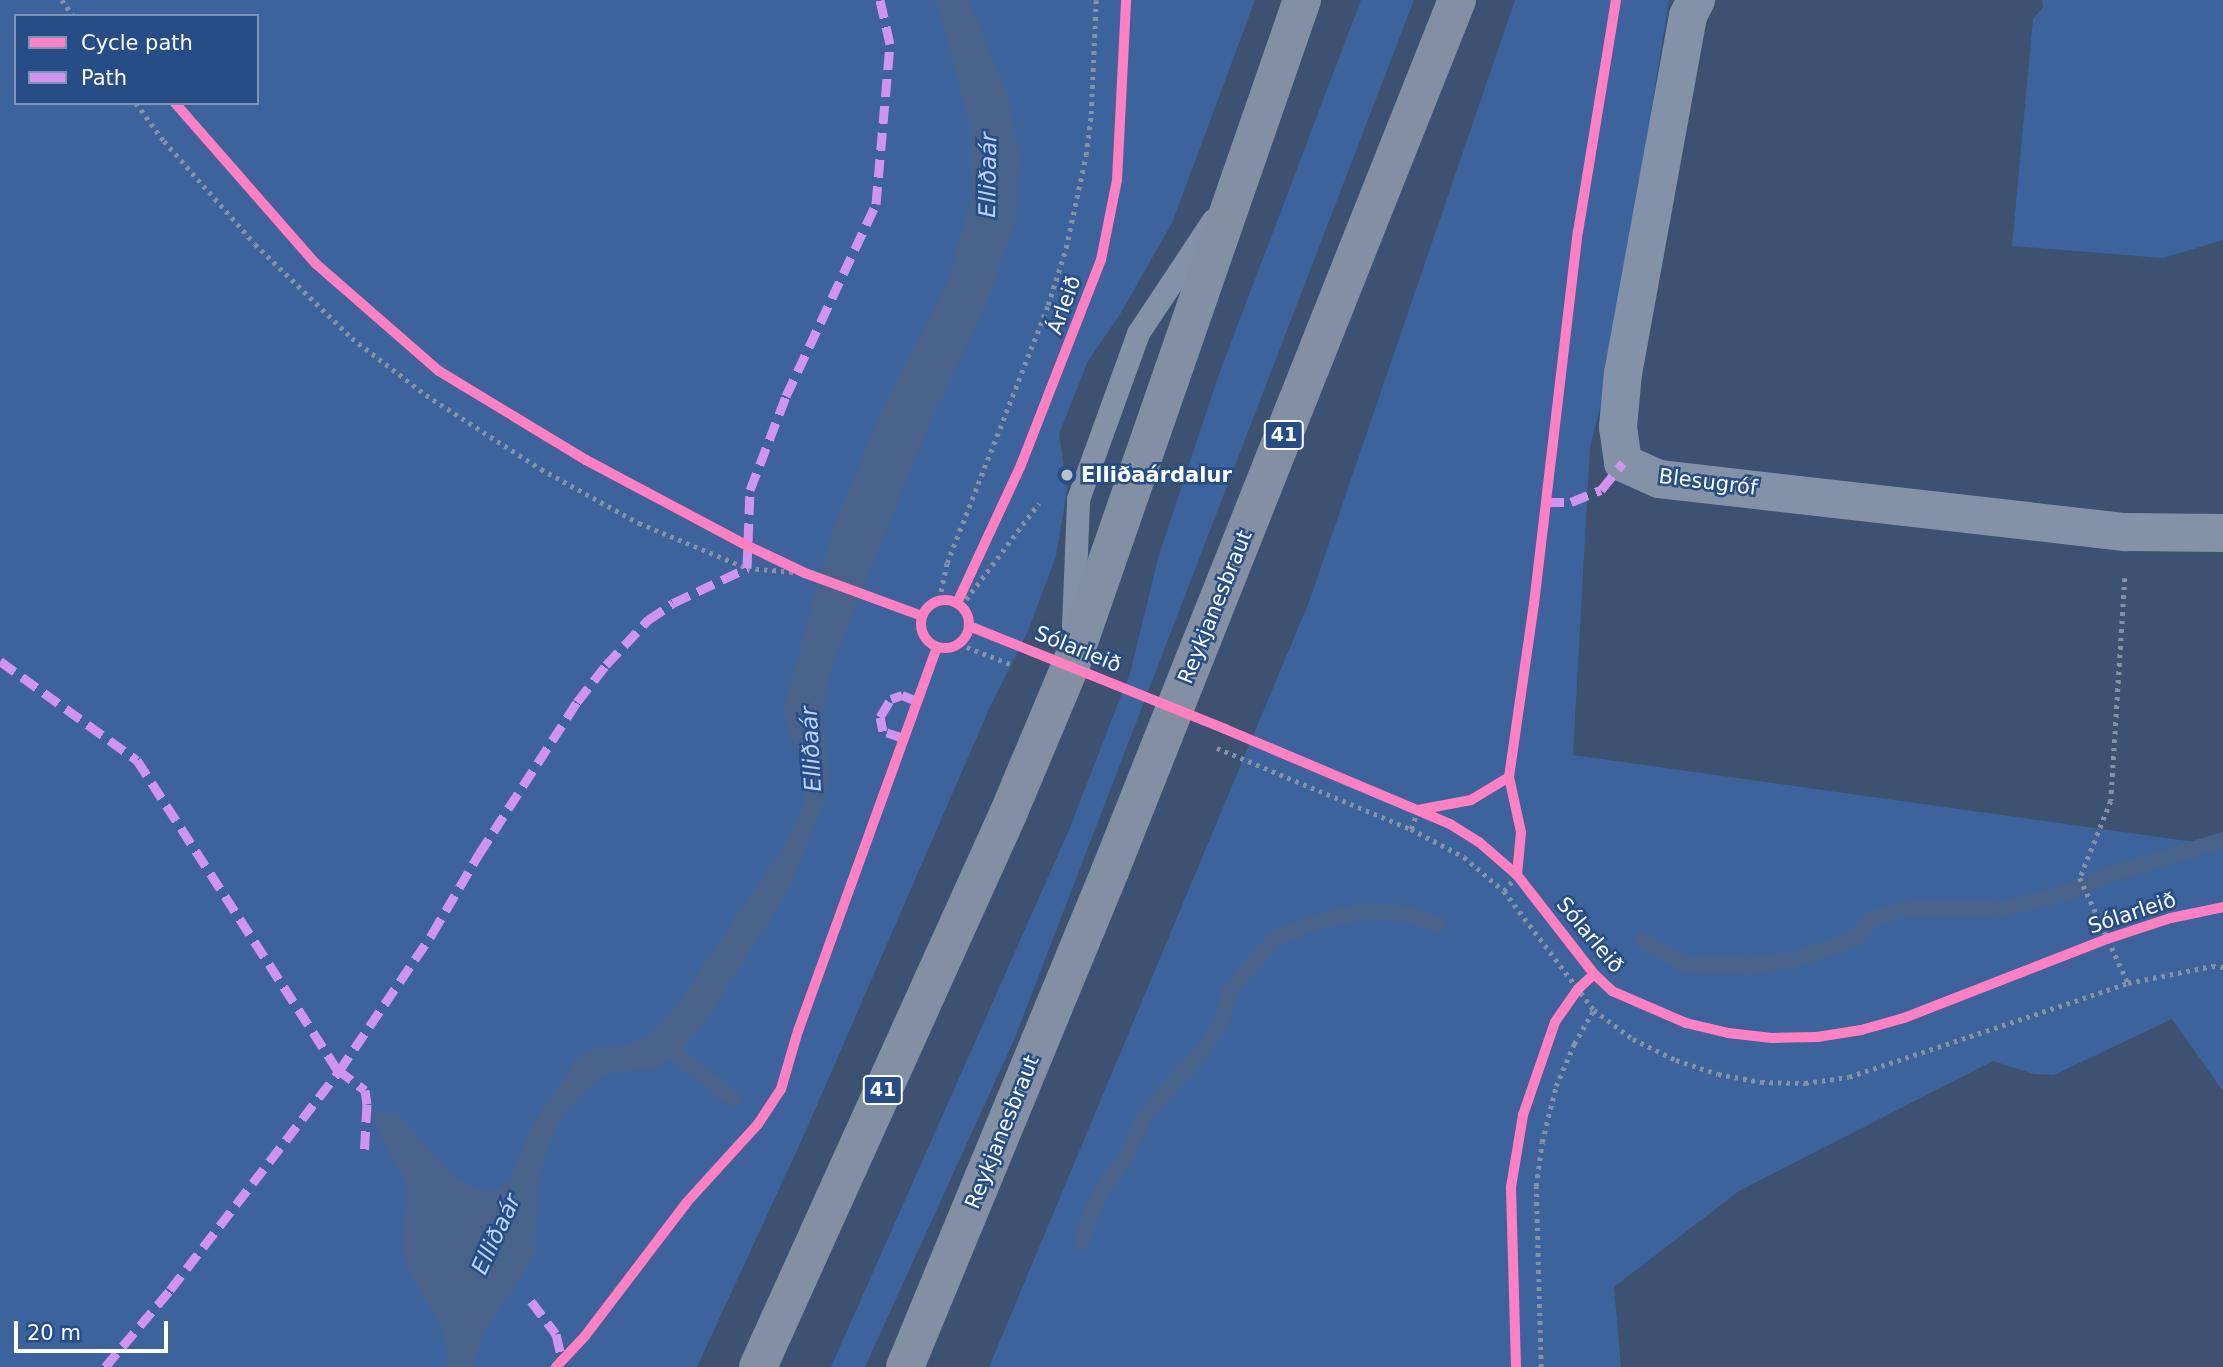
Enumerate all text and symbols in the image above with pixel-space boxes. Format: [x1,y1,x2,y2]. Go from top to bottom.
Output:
legend [14,14,259,105]
text: Cycle path [81,31,193,55]
text: Path [81,66,127,90]
water label: Elliðaár [973,132,1003,218]
street label: Árleið [1042,272,1086,338]
road number: 41 [1263,420,1305,450]
place label: Elliðaárdalur [1081,462,1232,488]
street label: Blesugróf [1657,463,1759,501]
marker: Elliðaárdalur [1059,467,1075,483]
street label: Reykjanesbraut [1173,527,1257,687]
street label: Sólarleið [1031,620,1125,678]
water label: Elliðaár [795,706,827,792]
street label: Sólarleið [2085,887,2179,939]
street label: Sólarleið [1551,892,1629,978]
street label: Reykjanesbraut [960,1052,1044,1212]
road number: 41 [862,1074,904,1106]
water label: Elliðaár [465,1189,527,1279]
scale bar [18,1308,172,1352]
text: 20 m [27,1321,81,1345]

